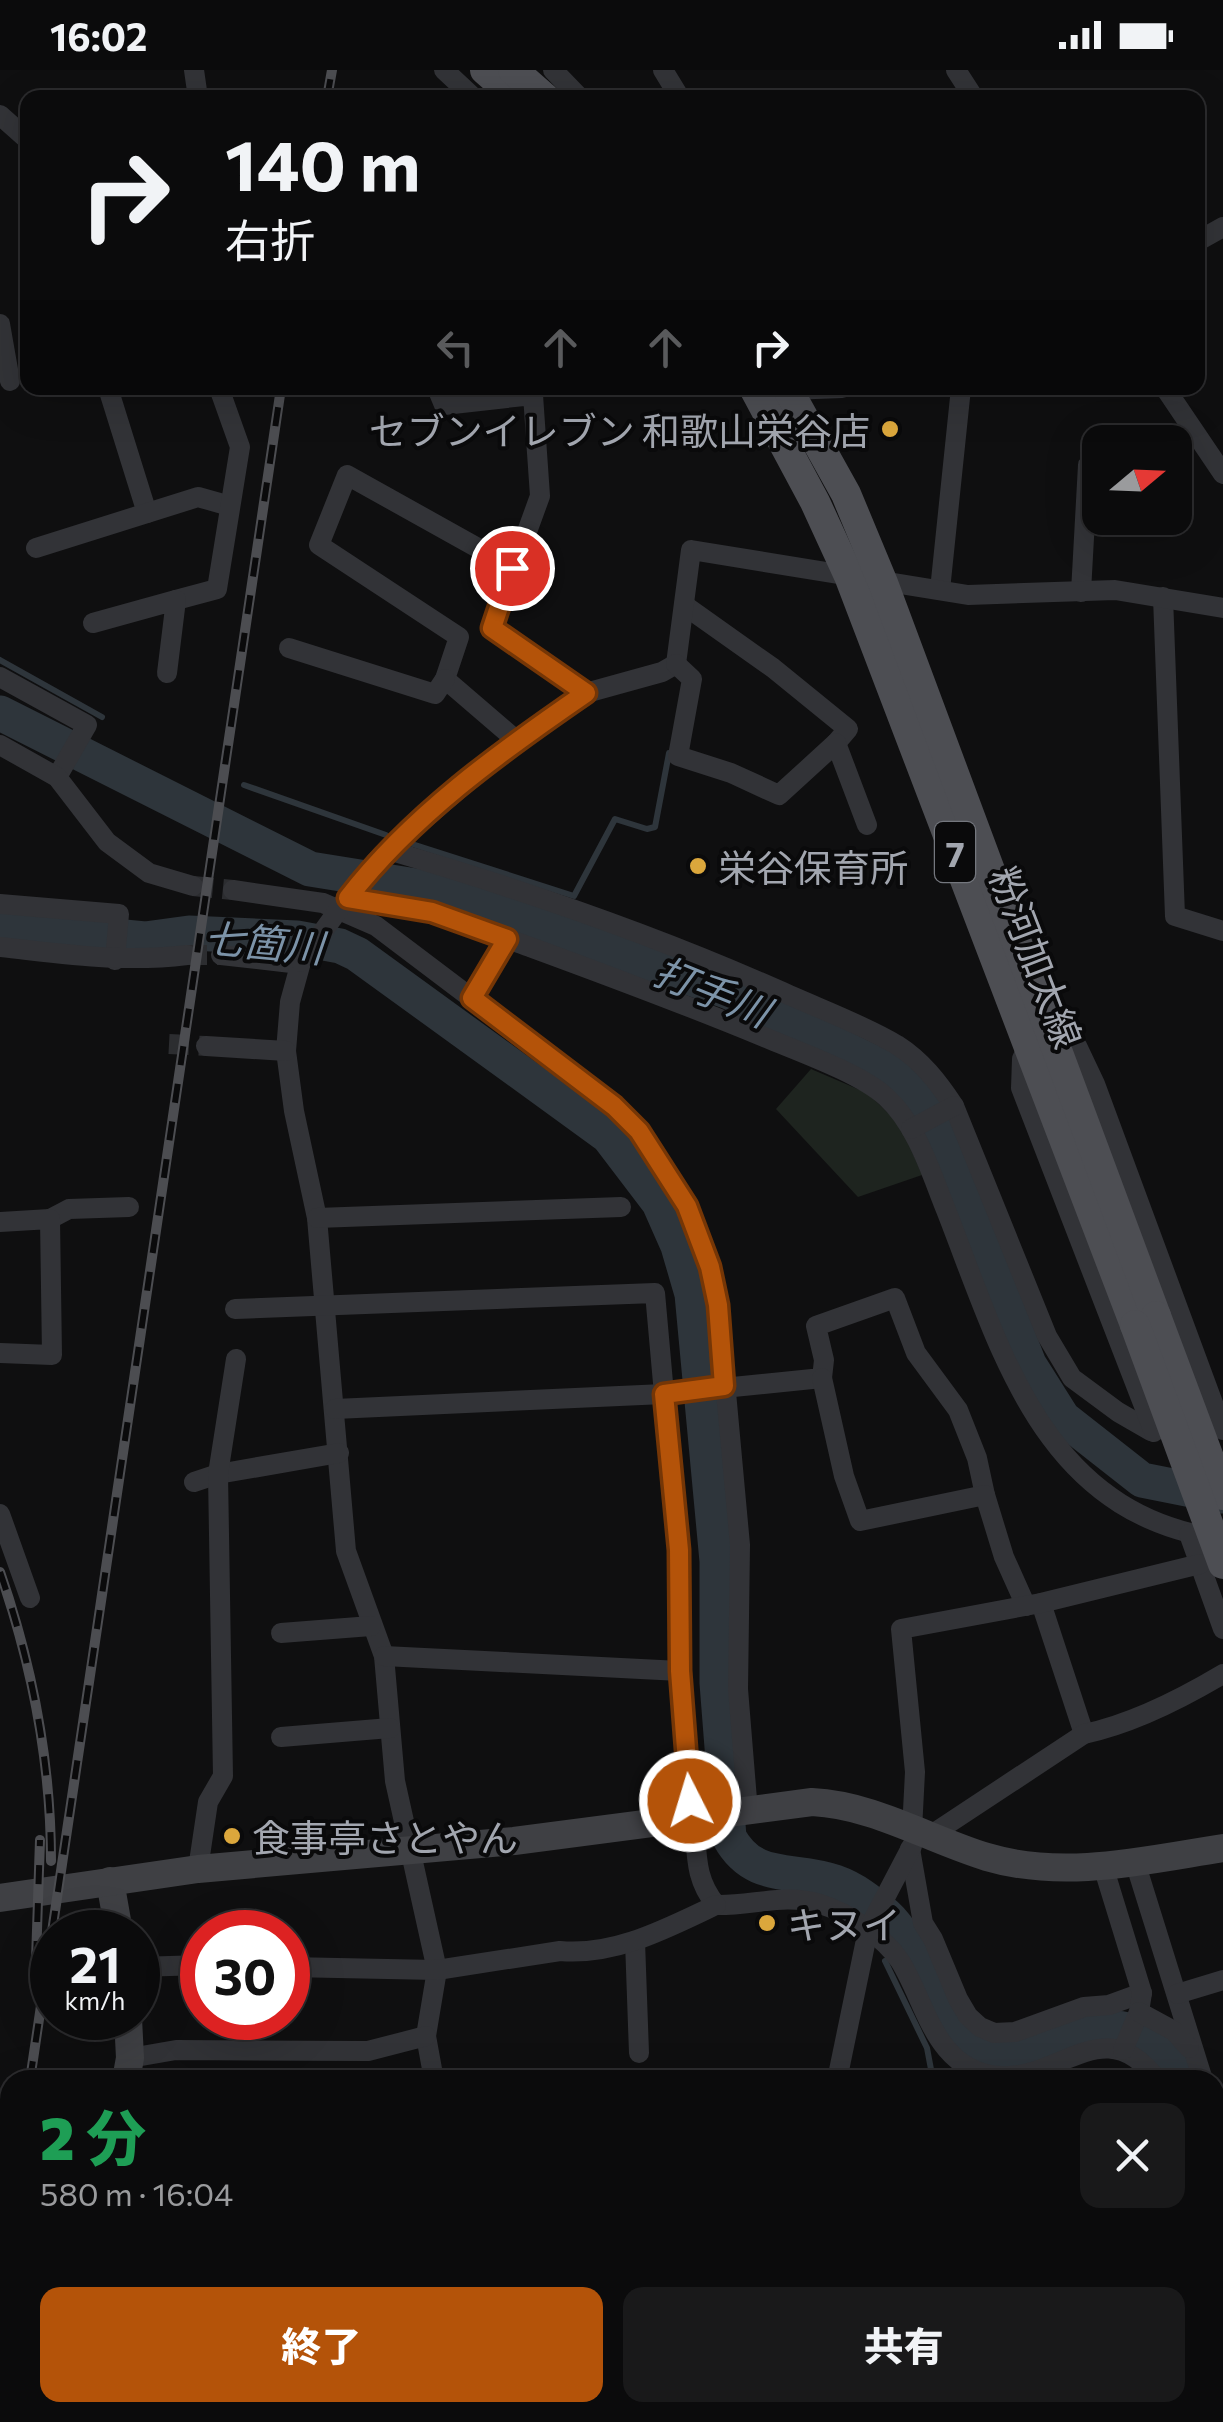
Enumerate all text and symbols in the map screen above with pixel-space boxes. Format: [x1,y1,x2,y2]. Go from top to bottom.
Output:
text: 16:02 [50,12,147,59]
text: 140 m [225,120,421,205]
icon: right [60,130,190,260]
text: 右折 [225,211,315,266]
icon: left [428,320,483,375]
icon: ahead [533,320,588,375]
icon: ahead [638,320,693,375]
icon: right [743,320,798,375]
place label: セブンイレブン 和歌山栄谷店 [369,406,870,453]
marker: セブンイレブン 和歌山栄谷店 [879,418,901,440]
north arrow [1082,425,1192,535]
map controls [1082,425,1192,535]
pin [470,526,555,611]
icon: arrive [485,541,540,596]
road number: 7 [935,822,975,882]
place label: 栄谷保育所 [718,843,908,890]
marker: 栄谷保育所 [687,855,709,877]
street label: 粉河加太線 [981,860,1093,1054]
water label: 七箇川 [202,911,330,971]
water label: 打手川 [648,945,782,1037]
position arrow [638,1749,742,1853]
place label: 食事亭さとやん [252,1813,518,1860]
marker: 食事亭さとやん [221,1825,243,1847]
place label: キヌイ [787,1900,901,1947]
speed limit sign: 30 [180,1910,310,2040]
marker: キヌイ [756,1912,778,1934]
text: 21 [69,1932,121,1993]
text: km/h [65,1985,125,2015]
text: 2 分 [40,2099,146,2172]
button: close [1080,2103,1185,2208]
text: 580 m · 16:04 [40,2173,233,2213]
button: 終了 [40,2287,603,2402]
button: 共有 [623,2287,1185,2402]

